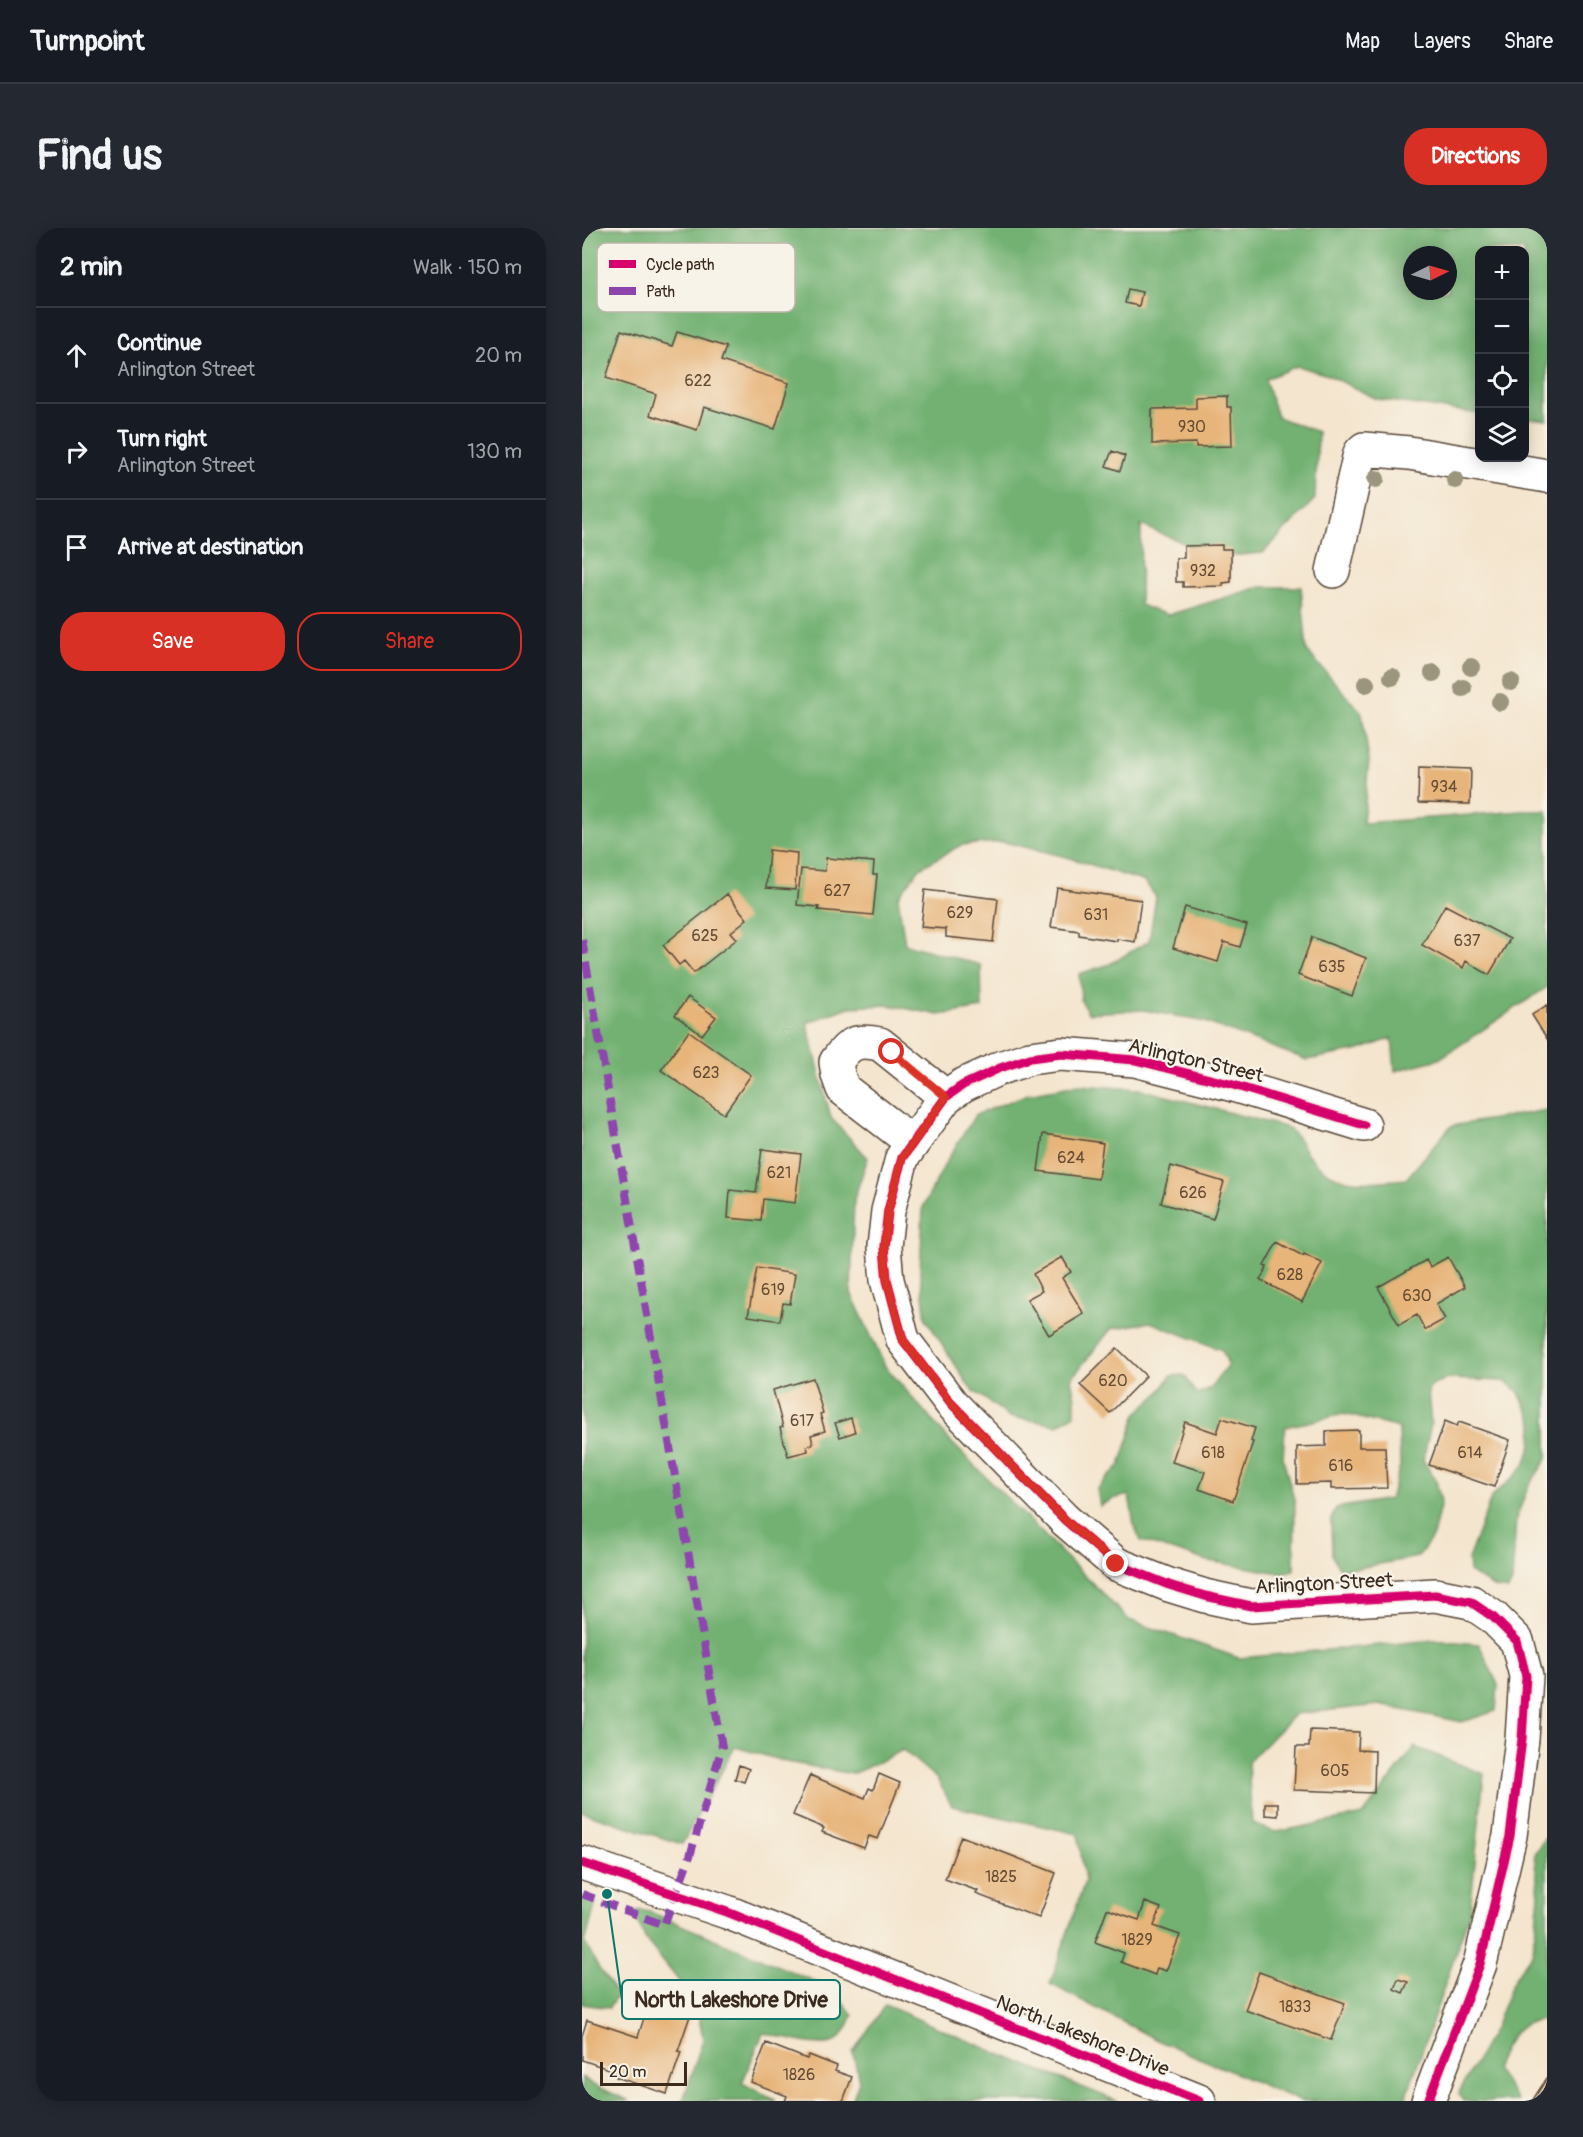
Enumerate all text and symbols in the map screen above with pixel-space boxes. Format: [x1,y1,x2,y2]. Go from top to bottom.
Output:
text: Turnpoint [30,24,144,59]
text: Map [1345,28,1380,55]
text: Layers [1413,28,1471,55]
text: Share [1504,28,1553,55]
button: Directions [1404,128,1547,185]
text: Find us [36,130,162,182]
legend [597,243,795,312]
north arrow [1403,246,1457,300]
map controls [1475,246,1529,462]
button: + [1475,246,1529,300]
text: 2 min [60,251,122,283]
text: Walk · 150 m [413,255,522,280]
text: Cycle path [646,255,714,275]
text: Path [646,282,675,302]
button: − [1475,300,1529,354]
text: Continue [117,329,201,357]
icon: ahead [60,339,93,372]
text: 20 m [475,343,522,368]
button: locate [1475,354,1529,408]
text: Arlington Street [117,357,255,382]
house number: 622 [684,371,712,391]
button: layers [1475,408,1529,462]
house number: 930 [1178,417,1206,437]
text: Turn right [117,425,207,453]
icon: right [60,435,93,468]
text: 130 m [467,439,522,464]
text: Arlington Street [117,453,255,478]
icon: arrive [60,531,93,564]
text: Arrive at destination [117,533,303,561]
house number: 932 [1190,561,1216,581]
button: Save [60,612,285,671]
button: Share [297,612,522,671]
house number: 934 [1431,777,1457,797]
house number: 627 [824,881,851,901]
house number: 629 [947,903,973,923]
house number: 631 [1084,905,1108,925]
house number: 625 [692,926,718,946]
house number: 637 [1454,931,1481,951]
house number: 635 [1319,957,1345,977]
street label: Arlington Street [1126,1033,1267,1088]
route start [878,1038,904,1064]
house number: 623 [693,1063,719,1083]
house number: 624 [1057,1148,1085,1168]
house number: 621 [767,1163,791,1183]
house number: 626 [1179,1183,1207,1203]
house number: 628 [1277,1265,1303,1285]
house number: 619 [761,1280,785,1300]
house number: 630 [1402,1286,1432,1306]
house number: 620 [1098,1371,1128,1391]
house number: 617 [790,1411,815,1431]
house number: 618 [1201,1443,1225,1463]
house number: 614 [1458,1443,1482,1463]
house number: 616 [1329,1456,1353,1476]
route end [1102,1550,1128,1576]
street label: Arlington Street [1254,1567,1395,1600]
house number: 605 [1321,1761,1349,1781]
house number: 1825 [985,1867,1017,1887]
house number: 1829 [1121,1930,1153,1950]
callout: North Lakeshore Drive [622,1980,840,2019]
text: North Lakeshore Drive [634,1987,829,2014]
street label: North Lakeshore Drive [993,1989,1173,2082]
house number: 1833 [1279,1997,1311,2017]
scale bar [600,2059,687,2086]
text: 20 m [609,2062,647,2082]
house number: 1826 [783,2065,815,2085]

